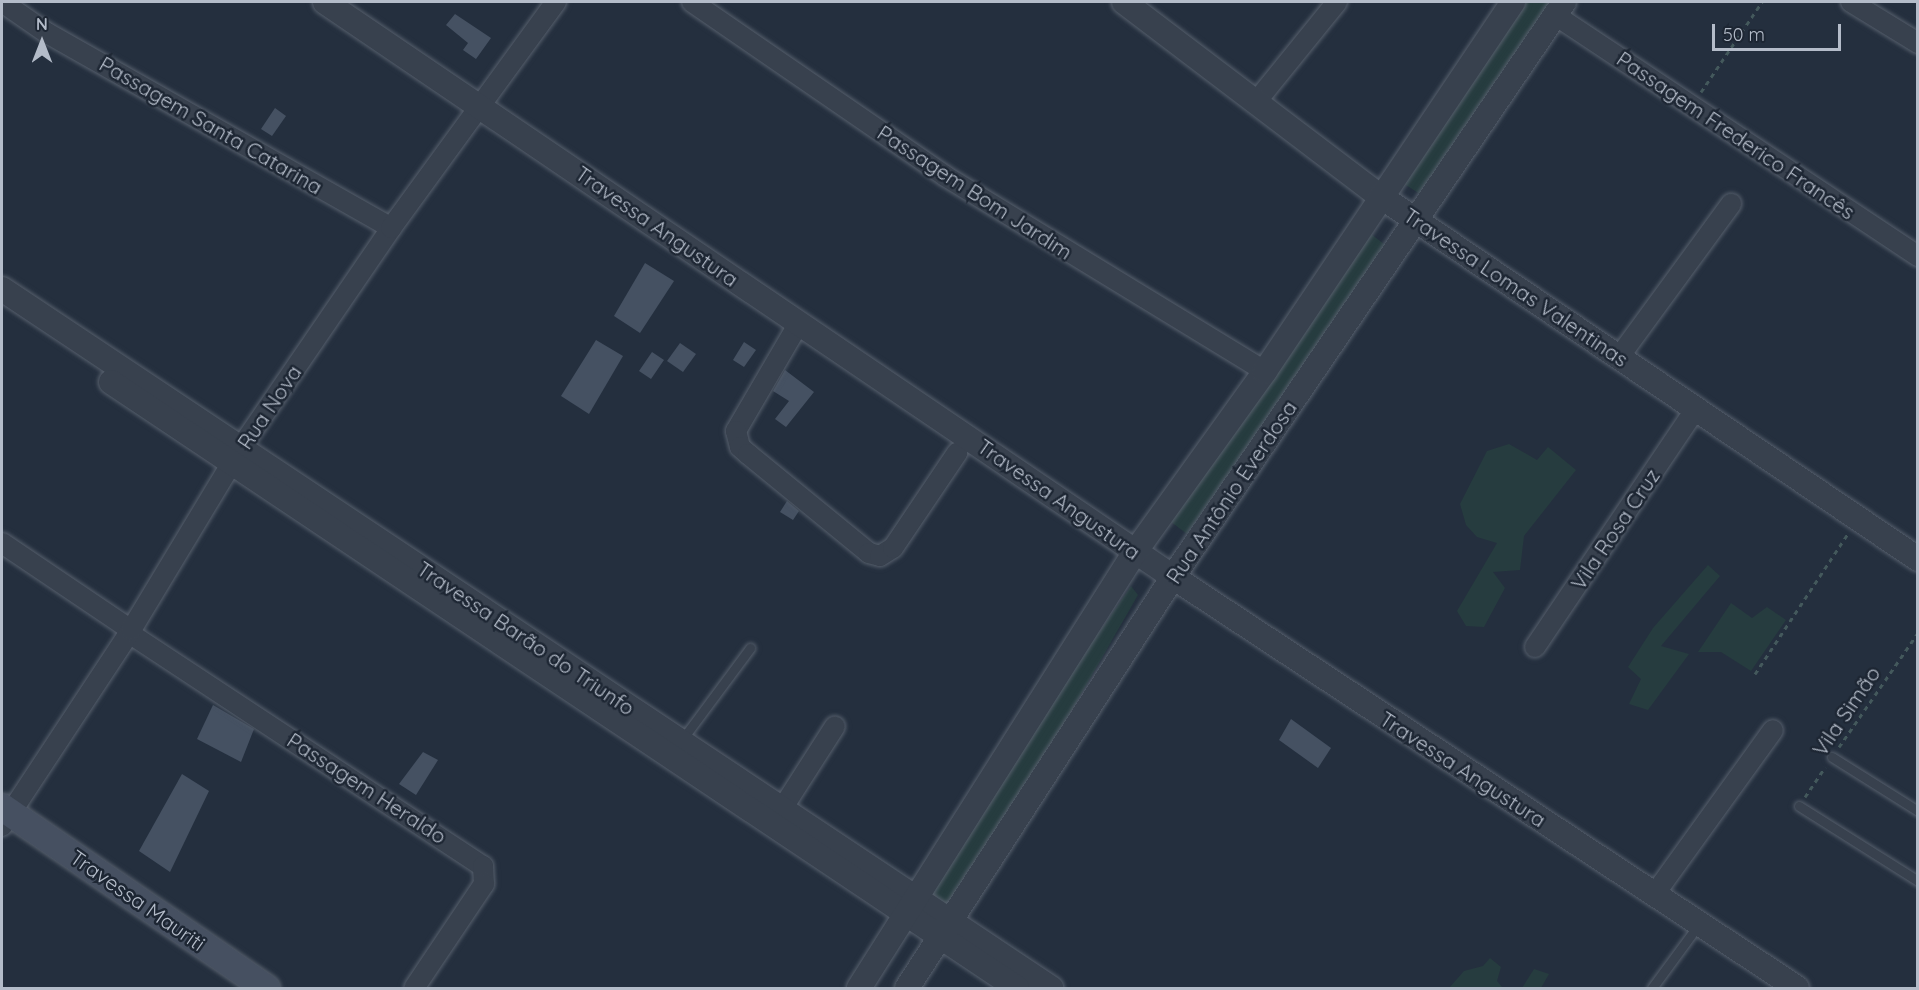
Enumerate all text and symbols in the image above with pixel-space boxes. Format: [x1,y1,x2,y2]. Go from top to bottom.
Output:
north arrow [12,12,72,72]
scale bar [1715,12,1844,50]
text: N [36,14,48,34]
text: 50 m [1723,23,1765,46]
street label: Passagem Frederico Francês [1612,46,1860,224]
street label: Passagem Santa Catarina [95,51,327,199]
street label: Passagem Bom Jardim [873,120,1077,264]
street label: Travessa Angustura [571,160,743,292]
street label: Travessa Lomas Valentinas [1399,202,1633,372]
street label: Rua Nova [232,360,306,454]
street label: Rua Antônio Everdosa [1160,396,1302,588]
street label: Travessa Angustura [973,433,1145,565]
street label: Vila Rosa Cruz [1565,464,1665,594]
street label: Travessa Barão do Triunfo [412,556,640,720]
street label: Vila Simão [1807,661,1885,761]
street label: Travessa Angustura [1375,706,1551,832]
street label: Passagem Heraldo [283,727,451,849]
street label: Travessa Mauriti [66,844,210,956]

